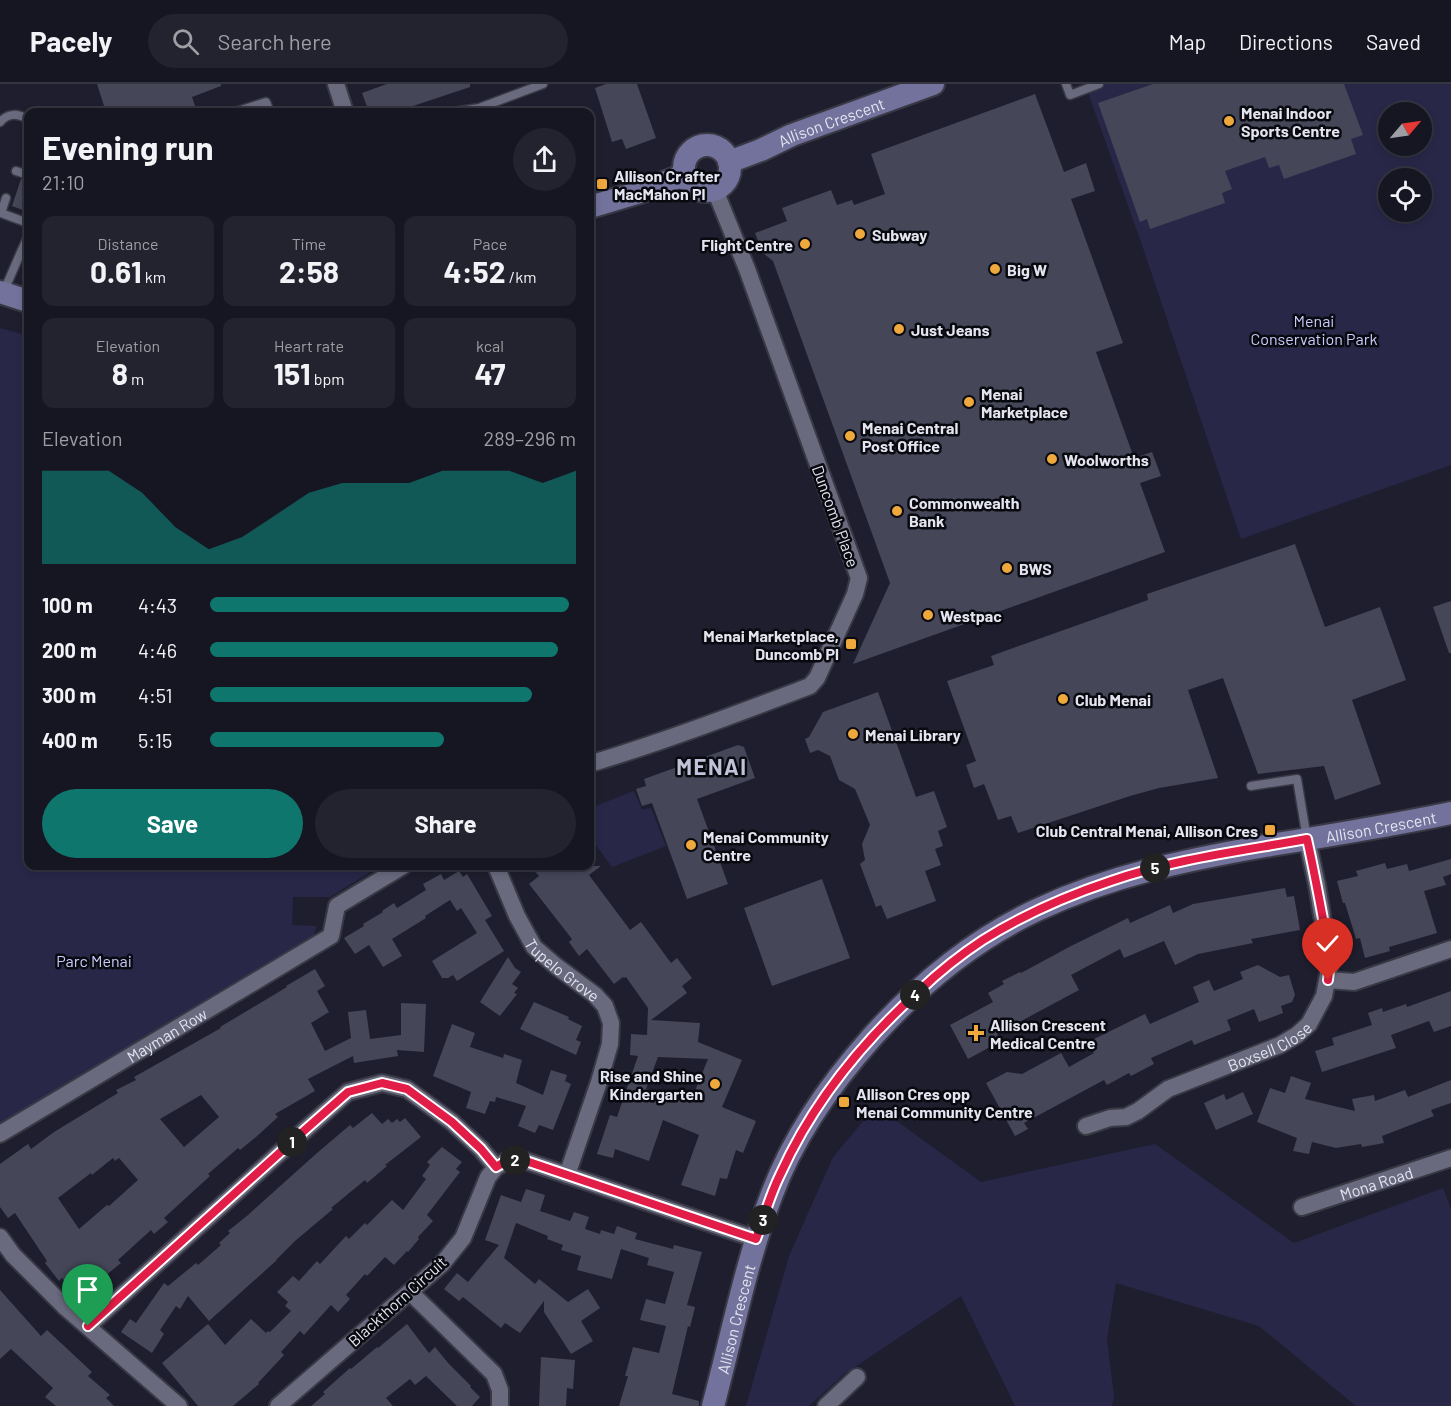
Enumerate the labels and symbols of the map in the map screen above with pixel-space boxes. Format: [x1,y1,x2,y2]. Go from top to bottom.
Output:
street label: Allison Crescent [775,93,887,150]
north arrow [1378,102,1432,156]
place label: Menai Indoor Sports Centre [1241,103,1340,140]
marker: Menai Indoor Sports Centre [1222,114,1236,128]
place label: Allison Cr after MacMahon Pl [614,166,720,203]
marker: Allison Cr after MacMahon Pl [595,177,609,191]
place label: Subway [872,225,927,244]
marker: Subway [853,227,867,241]
place label: Flight Centre [701,235,793,254]
marker: Flight Centre [798,237,812,251]
place label: Big W [1007,260,1047,279]
marker: Big W [988,262,1002,276]
park label: Menai Conservation Park [1251,311,1377,348]
place label: Just Jeans [911,320,990,339]
marker: Just Jeans [892,322,906,336]
place label: Menai Marketplace [981,384,1068,421]
marker: Menai Marketplace [962,395,976,409]
place label: Menai Central Post Office [862,418,958,455]
marker: Menai Central Post Office [843,429,857,443]
place label: Woolworths [1064,450,1149,469]
marker: Woolworths [1045,452,1059,466]
street label: Duncomb Place [809,462,863,570]
place label: Commonwealth Bank [909,493,1019,530]
marker: Commonwealth Bank [890,504,904,518]
place label: BWS [1019,559,1052,578]
marker: BWS [1000,561,1014,575]
place label: Westpac [940,606,1002,625]
marker: Westpac [921,608,935,622]
place label: Menai Marketplace, Duncomb Pl [703,626,839,663]
marker: Menai Marketplace, Duncomb Pl [844,637,858,651]
place label: Club Menai [1075,690,1151,709]
marker: Club Menai [1056,692,1070,706]
place label: Menai Library [865,725,961,744]
marker: Menai Library [846,727,860,741]
district label: MENAI [676,753,748,779]
street label: Allison Crescent [1324,807,1438,846]
place label: Club Central Menai, Allison Cres [1036,821,1258,840]
marker: Club Central Menai, Allison Cres [1263,823,1277,837]
place label: Menai Community Centre [703,827,829,864]
marker: Menai Community Centre [684,838,698,852]
pin: 5 [1140,853,1170,883]
pin [1302,918,1353,980]
street label: Tupelo Grove [522,935,604,1005]
park label: Parc Menai [56,951,132,970]
pin: 4 [900,980,930,1010]
street label: Mayman Row [123,1003,210,1066]
place label: Allison Crescent Medical Centre [990,1015,1106,1052]
street label: Boxsell Close [1224,1017,1315,1074]
marker: Allison Crescent Medical Centre [967,1024,985,1042]
place label: Rise and Shine Kindergarten [600,1066,703,1103]
marker: Rise and Shine Kindergarten [708,1077,722,1091]
place label: Allison Cres opp Menai Community Centre [856,1084,1033,1121]
marker: Allison Cres opp Menai Community Centre [837,1095,851,1109]
pin: 1 [277,1127,307,1157]
pin: 2 [500,1145,530,1175]
street label: Mona Road [1337,1162,1415,1203]
pin: 3 [748,1205,778,1235]
street label: Blackthorn Circuit [344,1252,450,1350]
street label: Allison Crescent [712,1262,758,1376]
pin [62,1264,113,1326]

